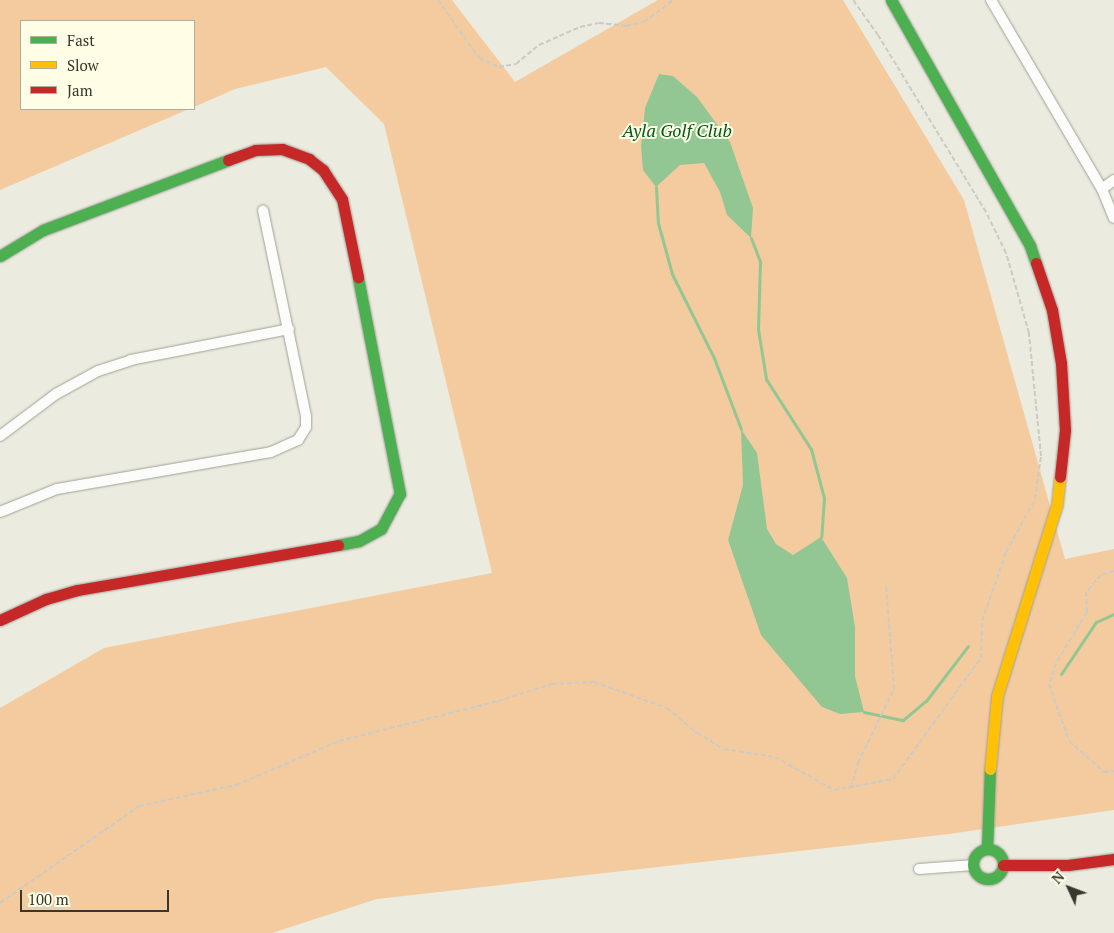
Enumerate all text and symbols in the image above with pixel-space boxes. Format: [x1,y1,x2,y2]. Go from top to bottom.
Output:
legend [20,20,195,110]
text: Fast [67,30,95,50]
text: Slow [67,55,99,75]
text: Jam [67,80,93,100]
water label: Ayla Golf Club [622,119,732,141]
north arrow [1044,863,1094,913]
text: N [1047,867,1068,888]
scale bar [22,880,171,912]
text: 100 m [28,889,69,909]

